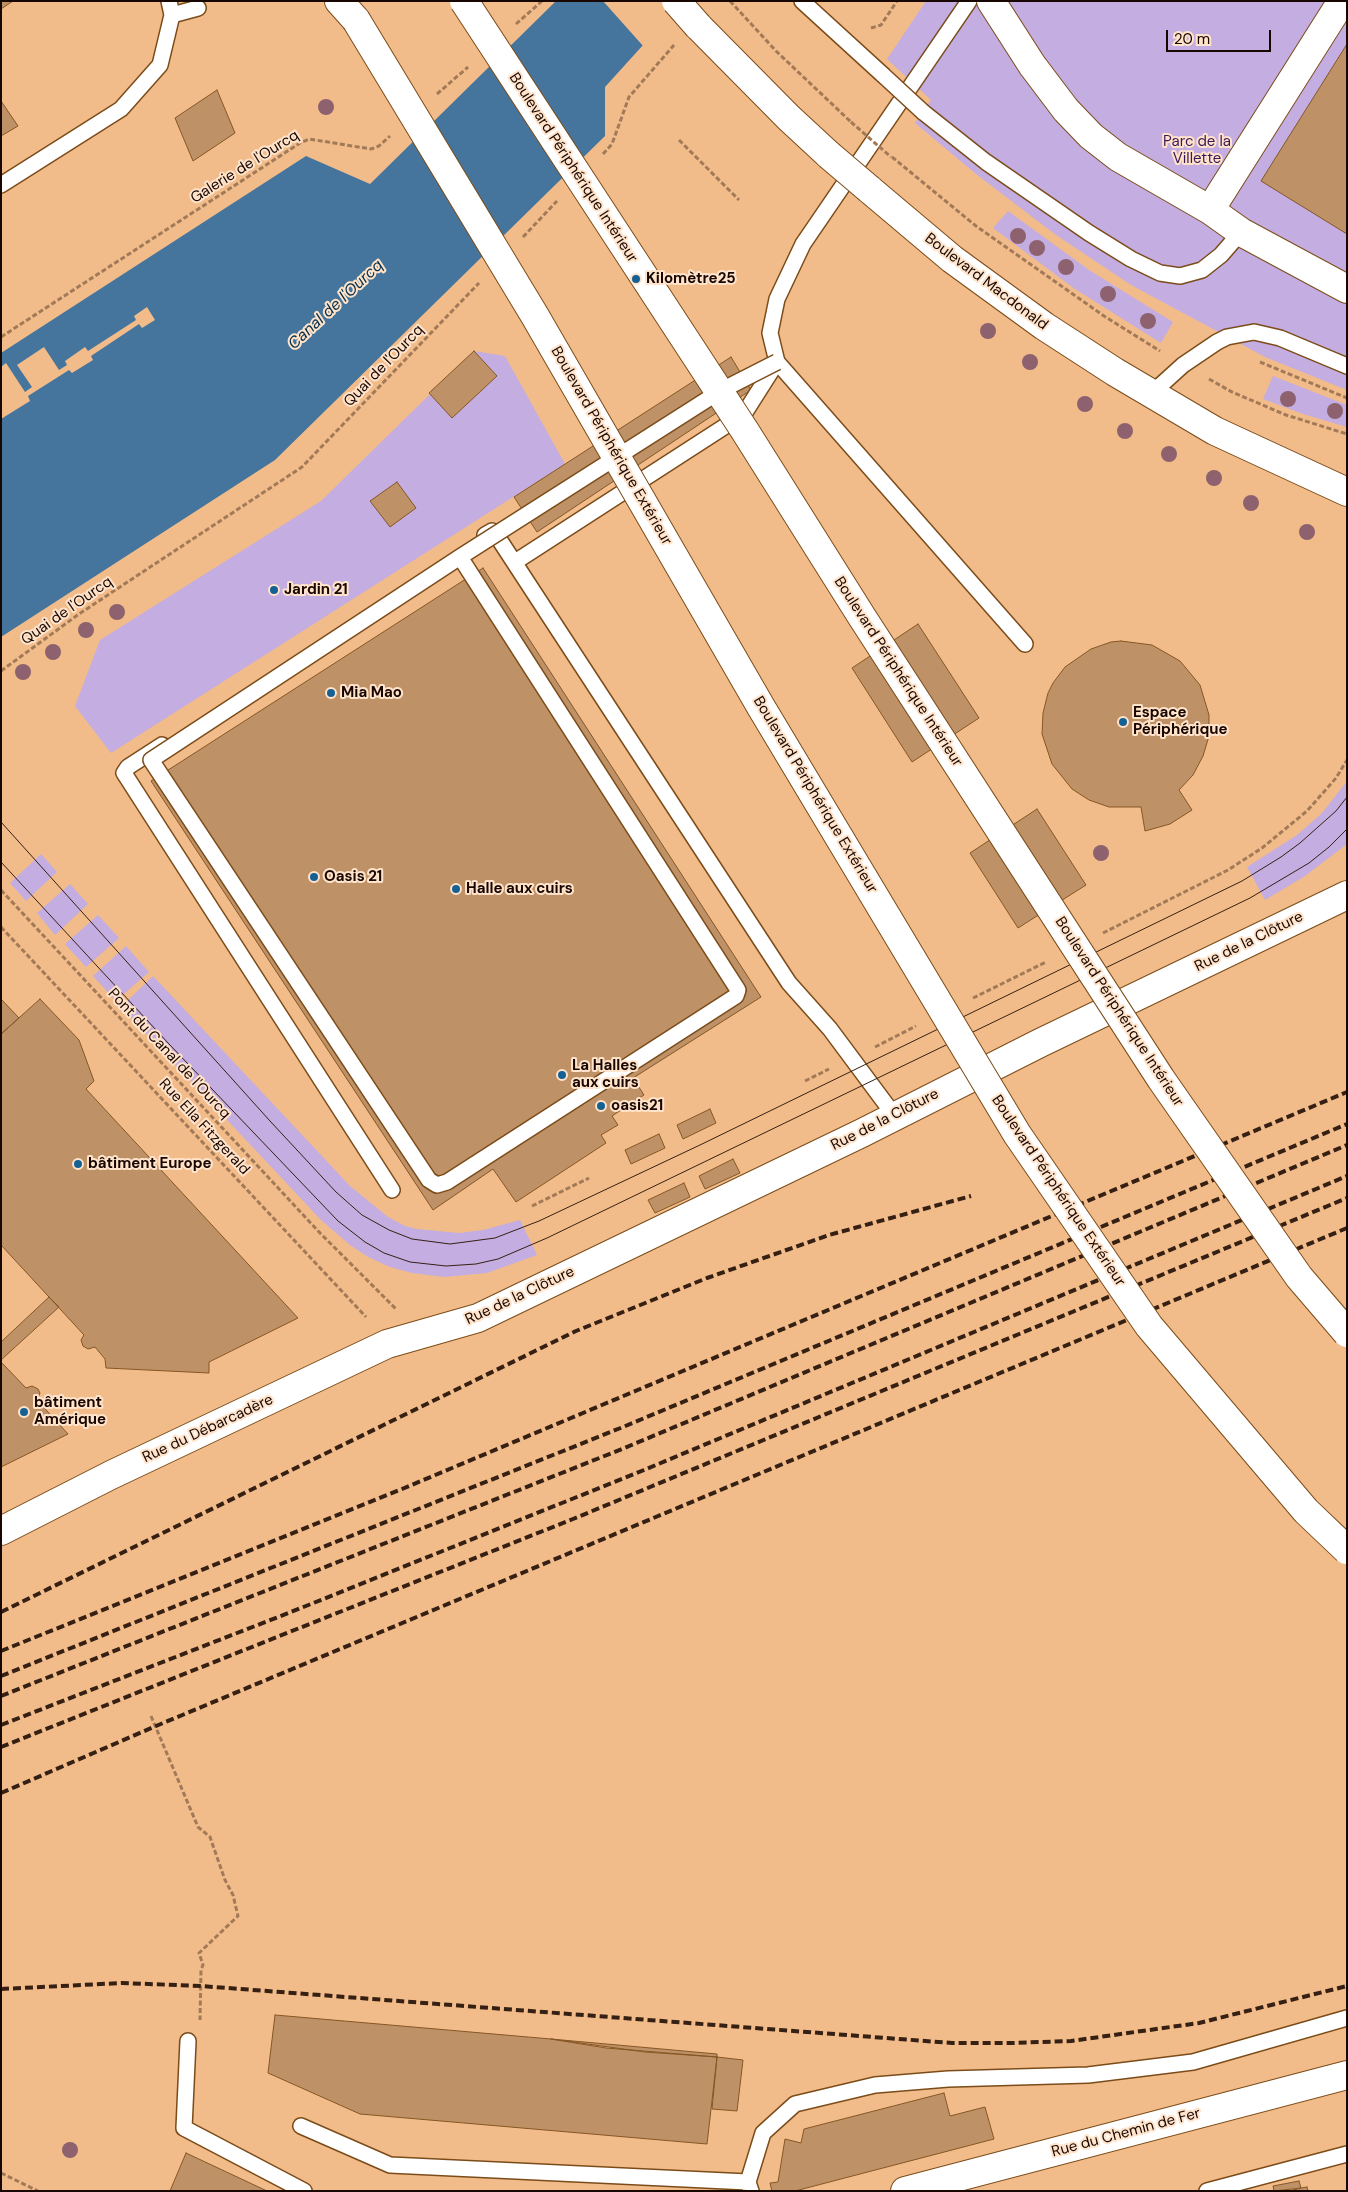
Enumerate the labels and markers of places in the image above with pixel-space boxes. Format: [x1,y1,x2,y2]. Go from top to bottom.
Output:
place label: Kilomètre25 [646,270,736,288]
marker: Kilomètre25 [630,273,642,285]
place label: Jardin 21 [284,581,348,599]
marker: Jardin 21 [268,584,280,596]
place label: Mia Mao [341,684,402,702]
marker: Mia Mao [325,687,337,699]
place label: Espace Périphérique [1133,704,1228,739]
marker: Espace Périphérique [1117,716,1129,728]
place label: Oasis 21 [324,868,382,886]
marker: Oasis 21 [308,871,320,883]
place label: Halle aux cuirs [466,880,573,898]
marker: Halle aux cuirs [450,883,462,895]
place label: La Halles aux cuirs [572,1057,639,1092]
marker: La Halles aux cuirs [556,1069,568,1081]
place label: oasis21 [611,1097,663,1115]
marker: oasis21 [595,1100,607,1112]
place label: bâtiment Europe [88,1155,212,1173]
marker: bâtiment Europe [72,1158,84,1170]
place label: bâtiment Amérique [34,1394,106,1429]
marker: bâtiment Amérique [18,1406,30,1418]

